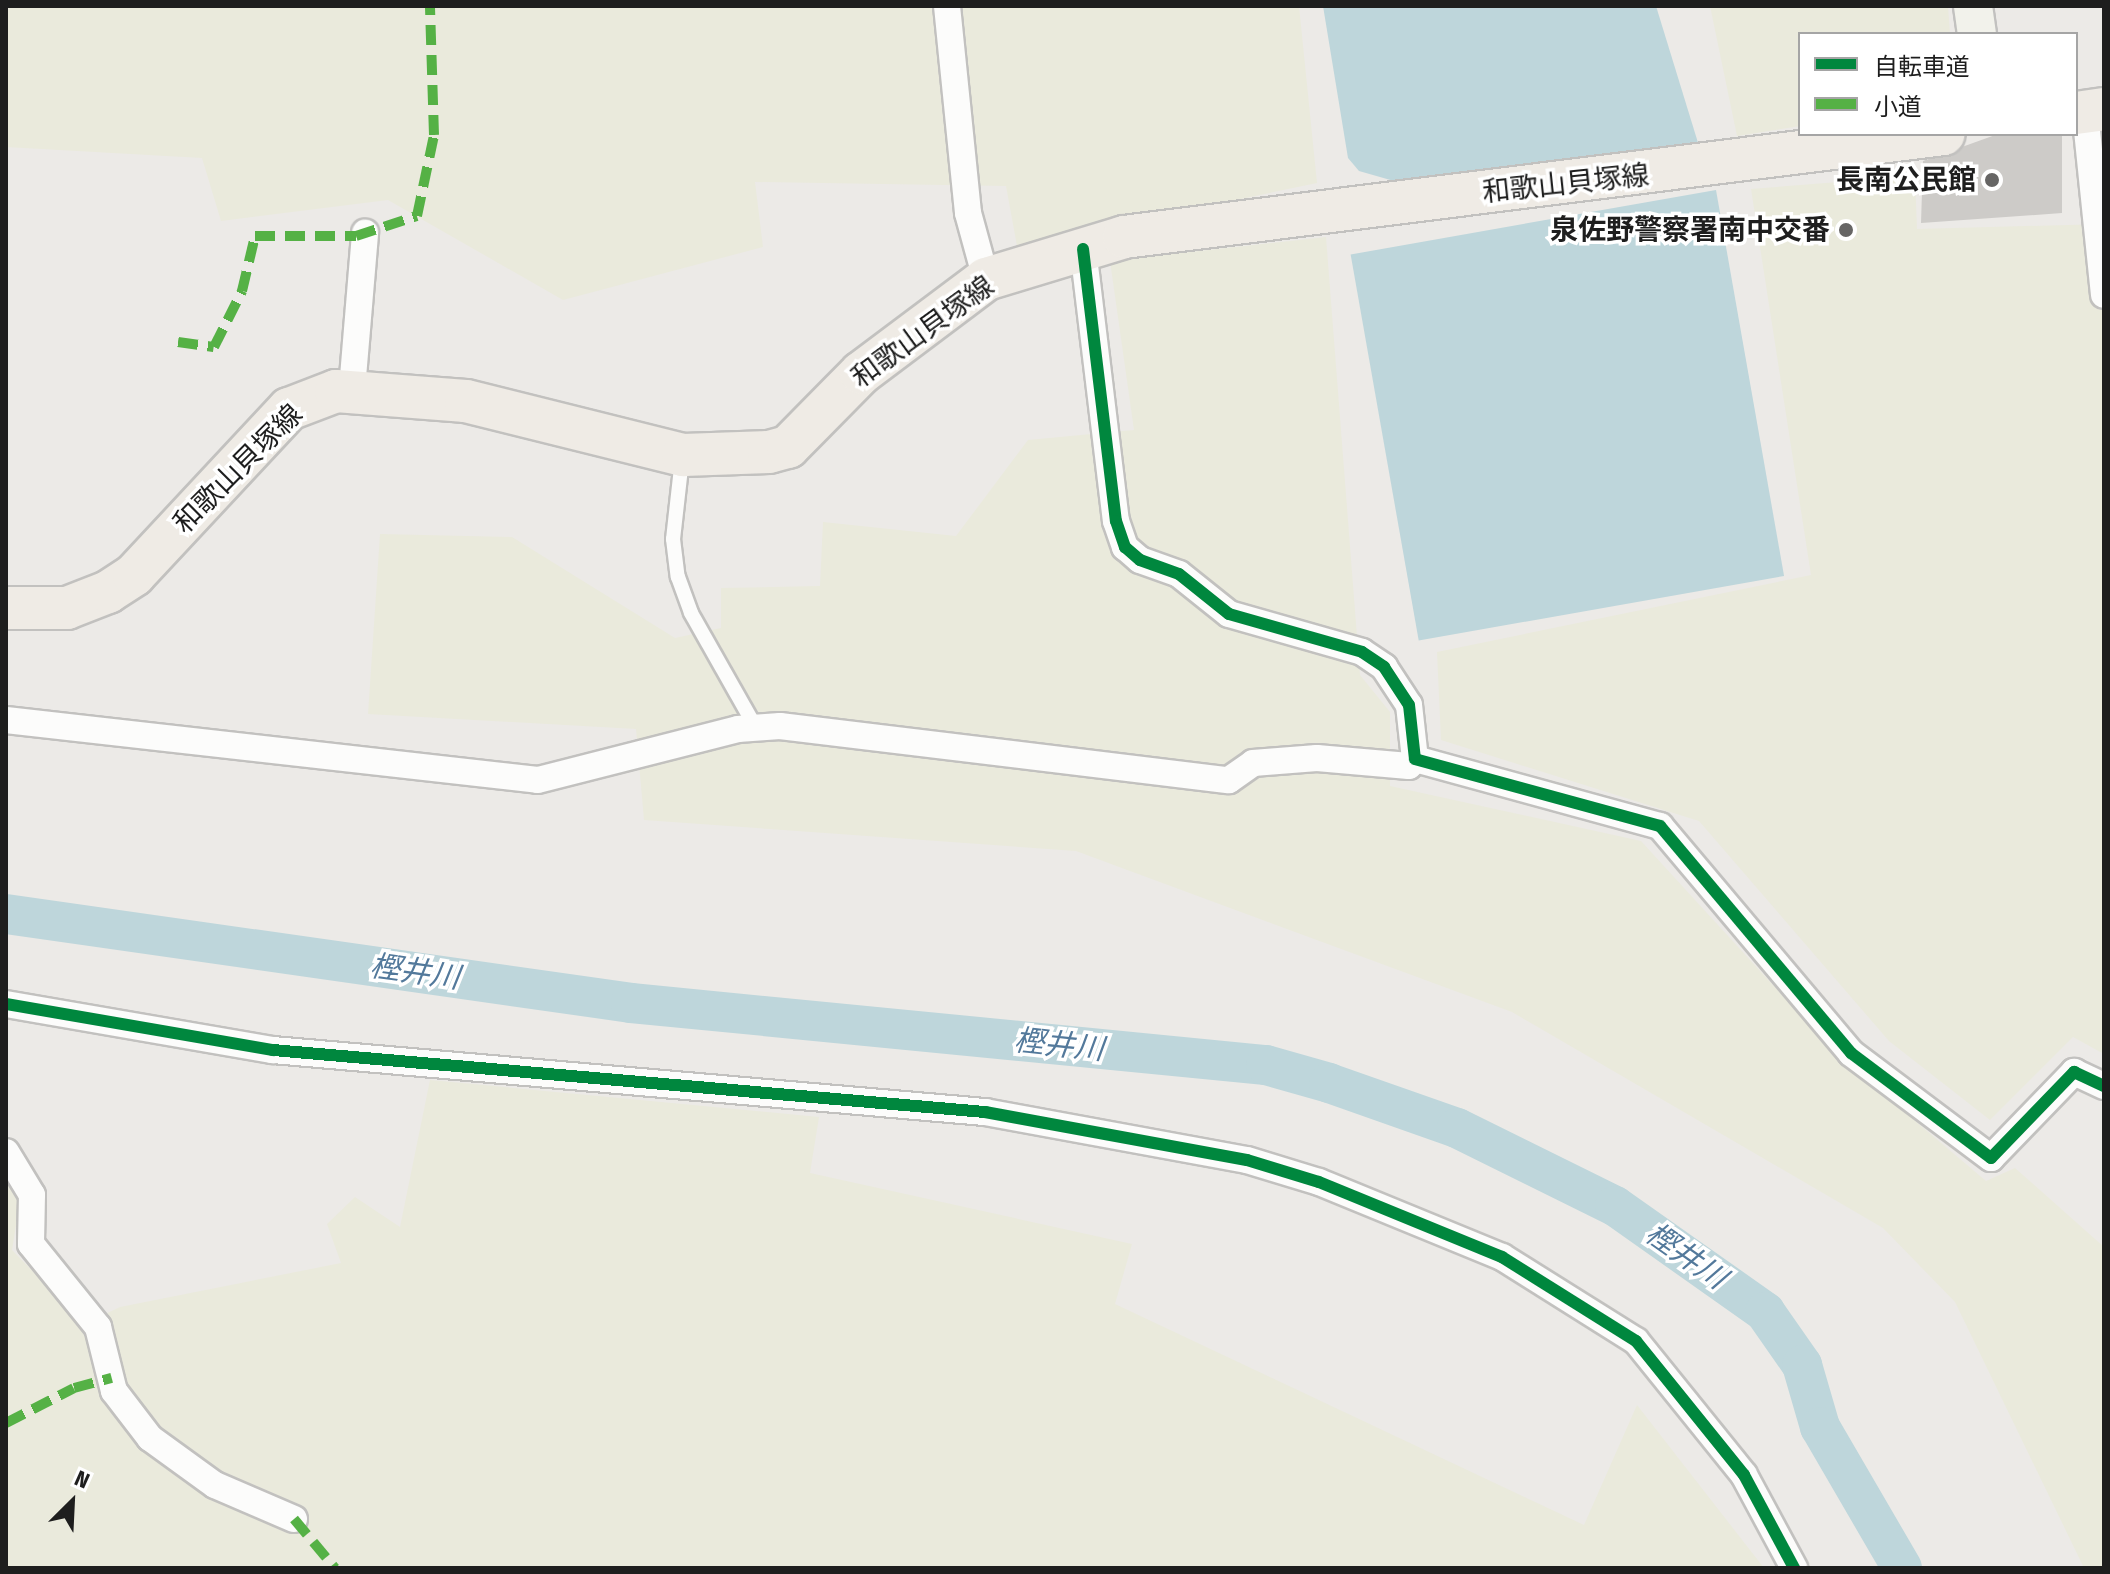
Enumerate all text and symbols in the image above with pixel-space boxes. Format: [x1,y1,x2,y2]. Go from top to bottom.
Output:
legend [1798,32,2078,136]
text: 自転車道 [1874,53,1970,81]
text: 小道 [1874,93,1922,121]
street label: 和歌山貝塚線 [1481,159,1651,209]
place label: 長南公民館 [1836,163,1976,197]
marker: 長南公民館 [1983,171,2001,189]
place label: 泉佐野警察署南中交番 [1550,213,1830,247]
marker: 泉佐野警察署南中交番 [1837,221,1855,239]
street label: 和歌山貝塚線 [845,269,1001,395]
street label: 和歌山貝塚線 [167,398,309,540]
water label: 樫井川 [368,948,462,996]
water label: 樫井川 [1012,1022,1106,1068]
water label: 樫井川 [1639,1215,1733,1297]
north arrow [32,1462,112,1542]
text: N [70,1465,93,1495]

